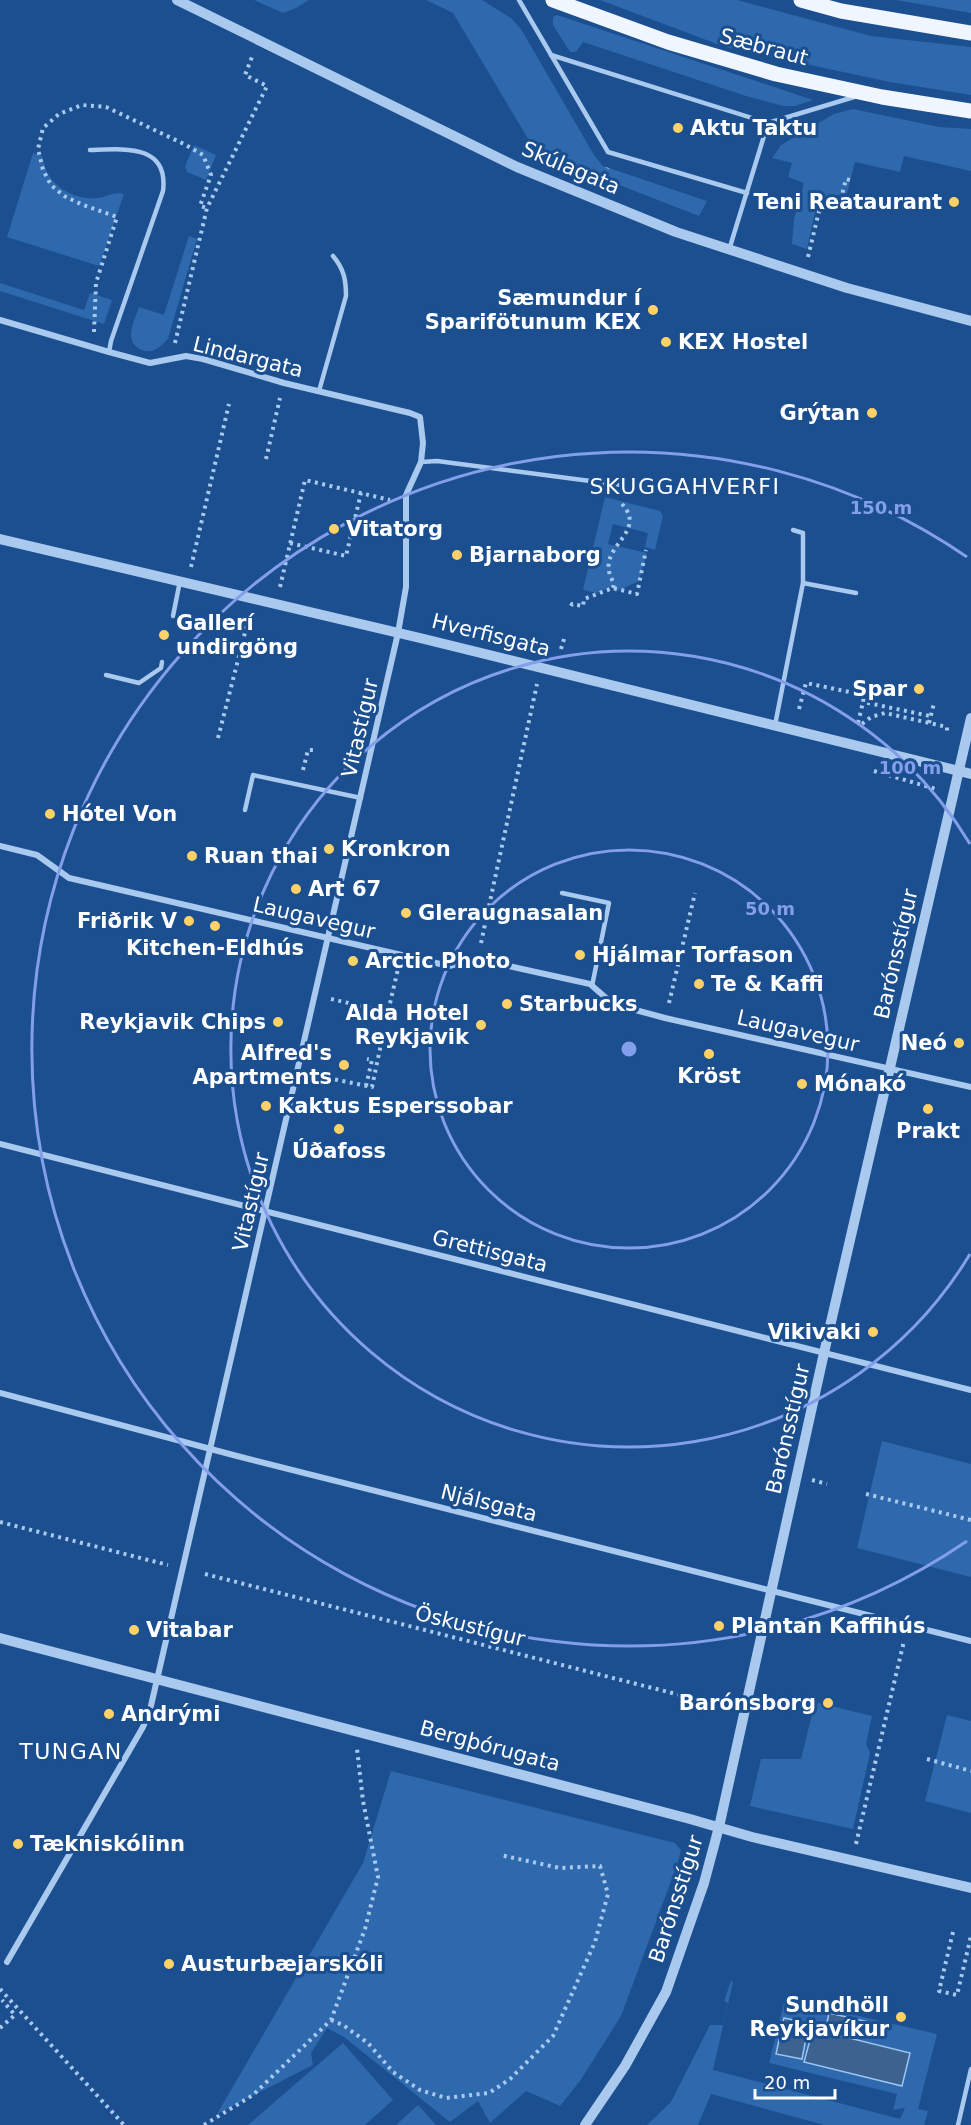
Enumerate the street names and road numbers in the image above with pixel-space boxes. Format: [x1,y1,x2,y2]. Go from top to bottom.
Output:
street label: Sæbraut [717,24,811,70]
street label: Skúlagata [518,137,624,199]
street label: Lindargata [190,332,306,382]
street label: Hverfisgata [429,609,553,661]
street label: Vitastígur [337,676,383,780]
street label: Barónsstígur [869,886,923,1021]
street label: Laugavegur [251,892,378,944]
street label: Laugavegur [735,1005,862,1057]
street label: Vitastígur [228,1150,274,1254]
street label: Grettisgata [430,1225,550,1277]
street label: Barónsstígur [761,1361,815,1496]
street label: Njálsgata [438,1479,540,1527]
street label: Öskustígur [412,1600,528,1651]
street label: Bergþórugata [417,1716,563,1776]
street label: Barónsstígur [644,1832,708,1966]

